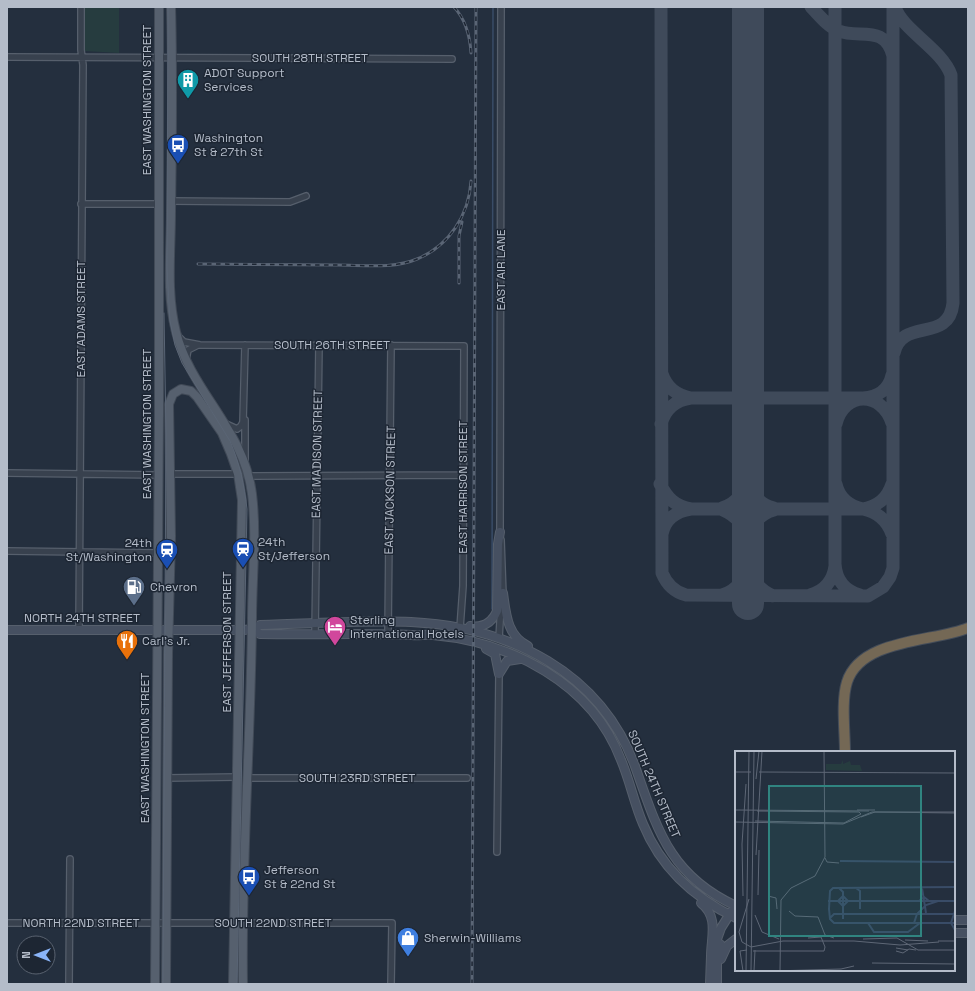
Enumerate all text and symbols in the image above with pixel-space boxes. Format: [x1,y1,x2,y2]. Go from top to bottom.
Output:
street label: EAST WASHINGTON STREET [139,25,155,175]
street label: SOUTH 28TH STREET [252,50,368,66]
place label: ADOT Support Services [204,65,285,95]
building icon: ADOT Support Services [175,67,201,100]
place label: Washington St & 27th St [194,130,263,160]
bus stop icon: Washington St & 27th St [165,132,191,165]
street label: EAST AIR LANE [493,229,509,310]
street label: EAST ADAMS STREET [73,261,89,377]
street label: SOUTH 26TH STREET [274,337,390,353]
street label: EAST WASHINGTON STREET [139,349,155,499]
street label: EAST MADISON STREET [308,390,326,518]
street label: EAST HARRISON STREET [455,420,471,554]
street label: EAST JACKSON STREET [381,425,399,555]
place label: 24th St/Jefferson [258,534,330,564]
place label: 24th St/Washington [66,535,152,565]
station icon: 24th St/Jefferson [230,536,256,569]
station icon: 24th St/Washington [154,537,180,570]
street label: EAST JEFFERSON STREET [219,572,235,712]
fuel station icon: Chevron [121,574,147,607]
place label: Chevron [150,579,197,595]
street label: NORTH 24TH STREET [24,610,140,626]
place label: Sterling International Hotels [350,612,464,642]
hotel icon: Sterling International Hotels [322,614,348,647]
restaurant icon: Carl's Jr. [114,628,140,661]
place label: Carl's Jr. [142,633,190,649]
street label: EAST WASHINGTON STREET [137,673,153,823]
street label: SOUTH 24TH STREET [624,727,684,841]
inset map [735,751,955,971]
street label: SOUTH 23RD STREET [299,770,415,786]
place label: Jefferson St & 22nd St [264,862,336,892]
bus stop icon: Jefferson St & 22nd St [236,864,262,897]
street label: NORTH 22ND STREET [22,915,140,931]
street label: SOUTH 22ND STREET [214,915,332,931]
shop icon: Sherwin-Williams [395,925,421,958]
place label: Sherwin-Williams [424,930,521,946]
north arrow [16,935,56,975]
text: N [19,951,33,959]

